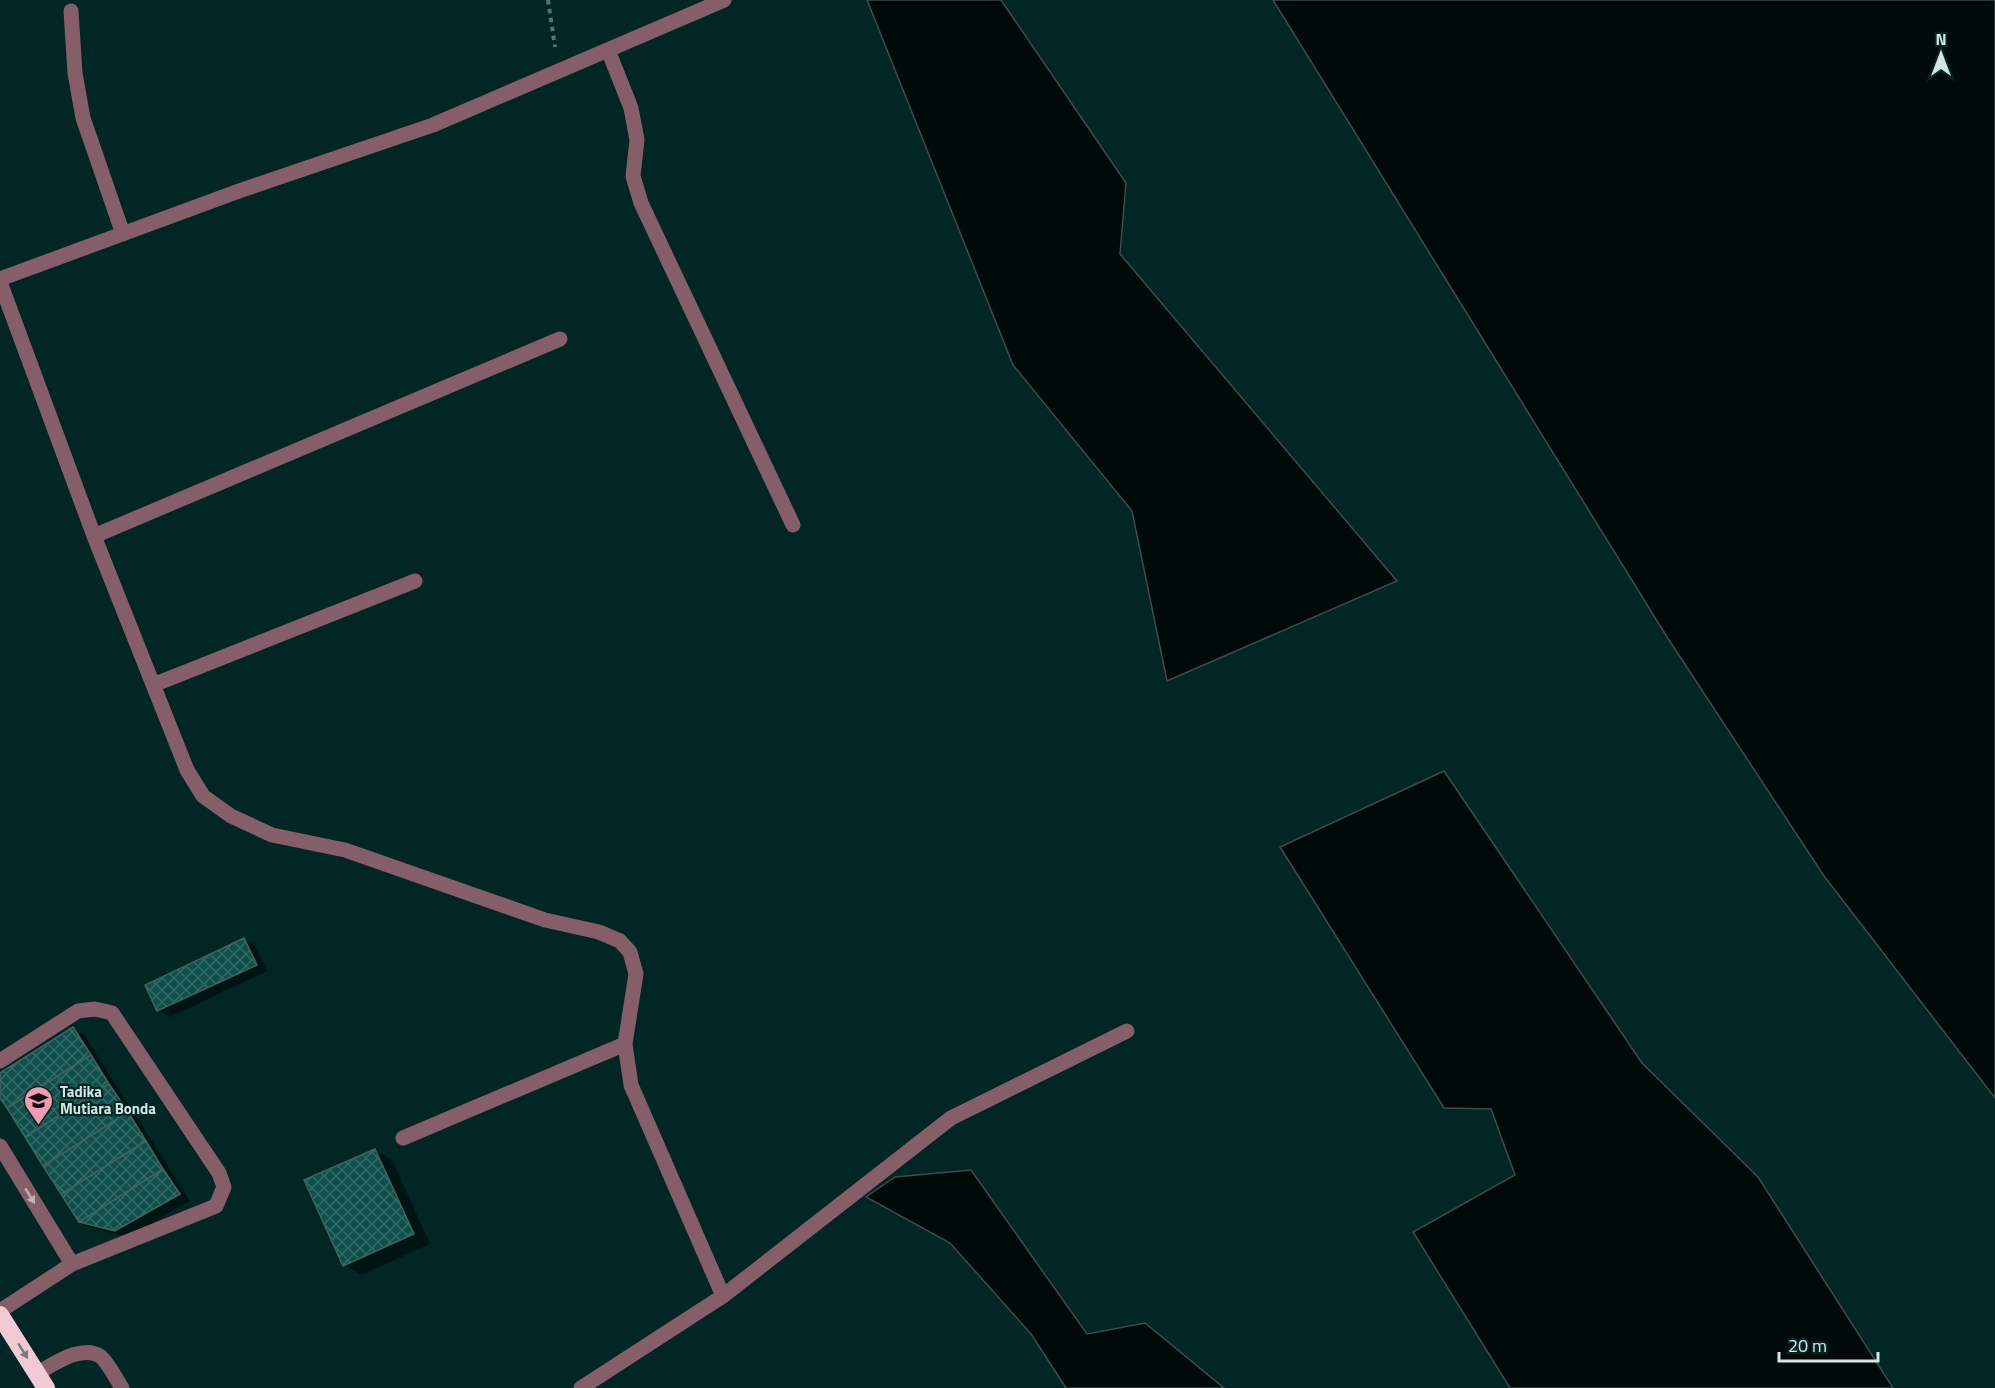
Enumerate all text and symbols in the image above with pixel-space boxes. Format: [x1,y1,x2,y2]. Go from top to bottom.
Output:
north arrow [1911,24,1971,84]
text: N [1935,27,1947,51]
place label: Tadika Mutiara Bonda [60,1080,156,1120]
school or university icon: Tadika Mutiara Bonda [23,1084,55,1126]
one-way arrow [25,1188,36,1204]
scale bar [1779,1325,1878,1363]
text: 20 m [1788,1332,1827,1359]
one-way arrow [17,1343,28,1359]

